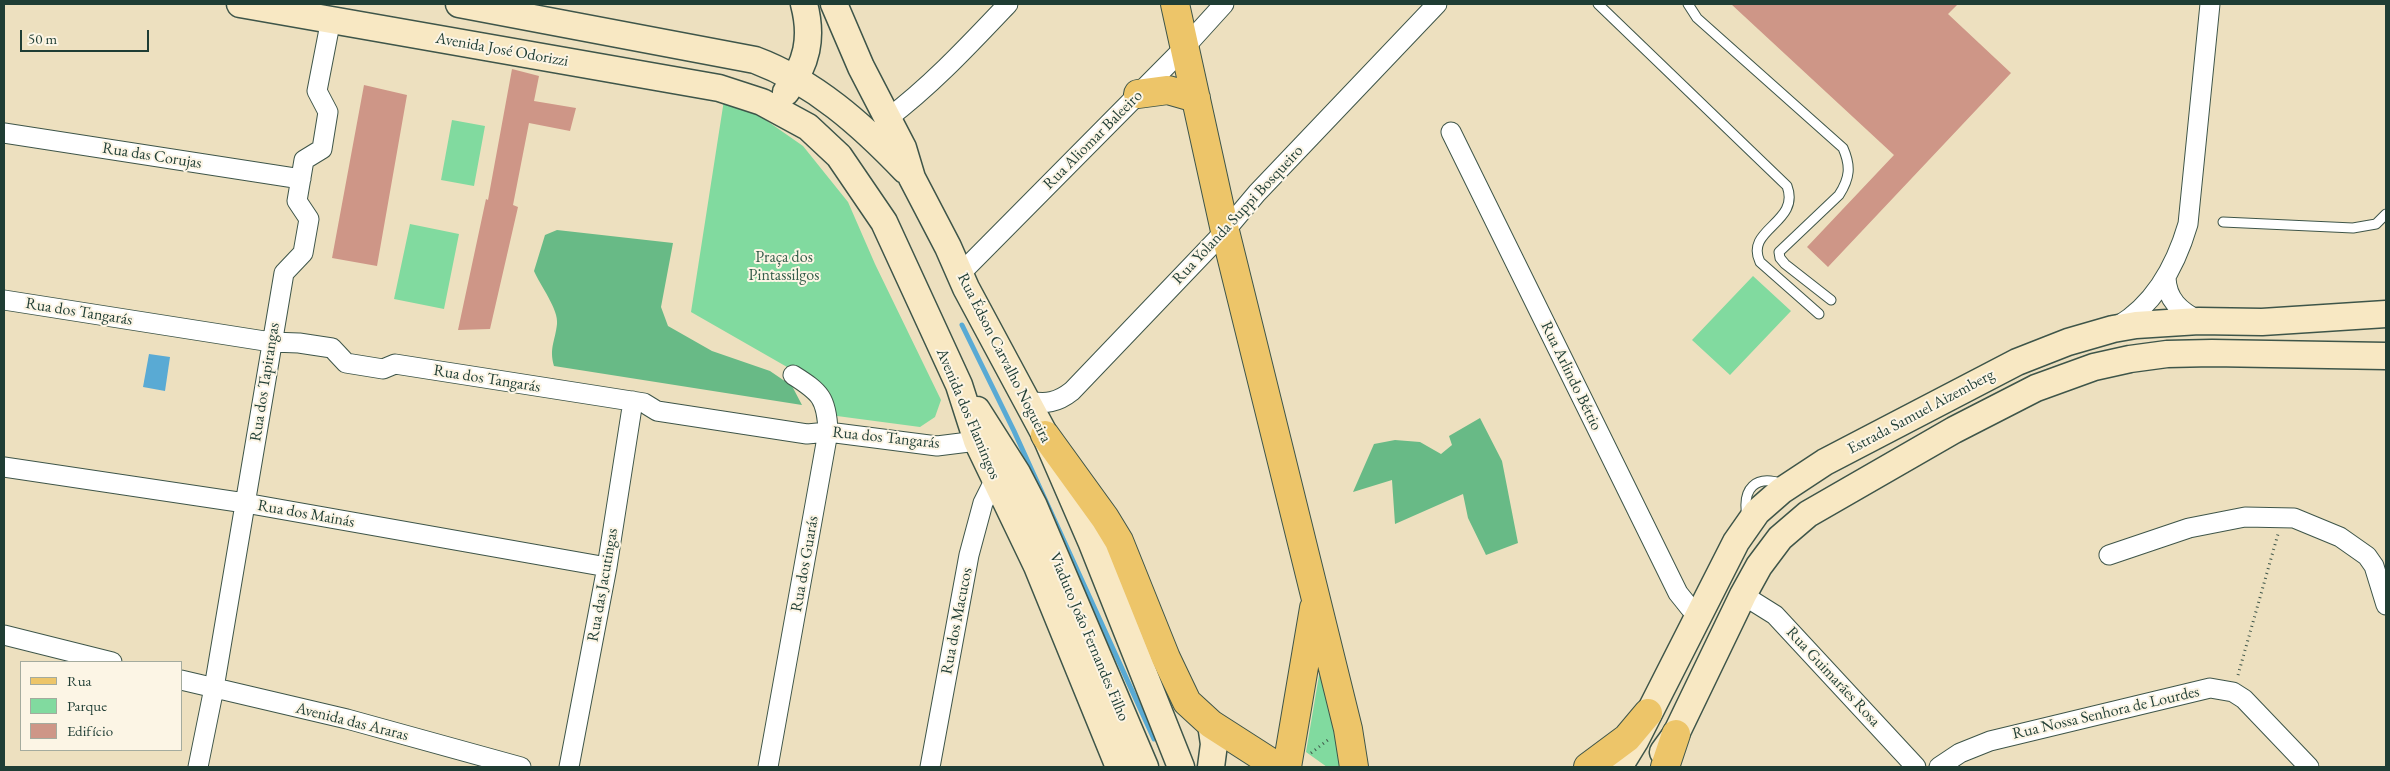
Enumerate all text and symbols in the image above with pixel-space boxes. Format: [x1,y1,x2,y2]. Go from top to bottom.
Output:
scale bar [22,20,151,52]
text: 50 m [28,29,57,48]
street label: Avenida José Odorizzi [434,29,570,71]
street label: Rua Aliomar Baleeiro [1039,86,1147,194]
street label: Rua das Corujas [101,139,203,173]
street label: Rua Yolanda Suppi Bosqueiro [1168,141,1308,289]
park label: Praça dos Pintassilgos [749,248,819,286]
street label: Rua Édson Carvalho Nogueira [953,270,1055,446]
street label: Rua dos Tangarás [24,294,134,330]
street label: Rua Arlindo Béttio [1536,318,1606,434]
street label: Rua dos Tapirangas [246,321,284,443]
street label: Avenida dos Flamingos [932,346,1004,482]
street label: Rua dos Tangarás [432,361,542,397]
street label: Estrada Samuel Aizemberg [1844,365,1998,459]
street label: Rua dos Tangarás [831,423,941,453]
street label: Rua dos Mainás [256,496,356,532]
street label: Rua dos Guarás [787,514,823,614]
street label: Rua das Jacutingas [584,527,622,643]
street label: Viaduto João Fernandes Filho [1045,550,1133,724]
street label: Rua dos Macucos [937,566,977,676]
street label: Rua Guimarães Rosa [1782,623,1884,731]
legend [20,661,182,751]
text: Rua [67,671,92,690]
street label: Rua Nossa Senhora de Lourdes [2011,682,2201,744]
text: Parque [67,696,107,715]
street label: Avenida das Araras [294,699,410,745]
text: Edifício [67,721,113,740]

